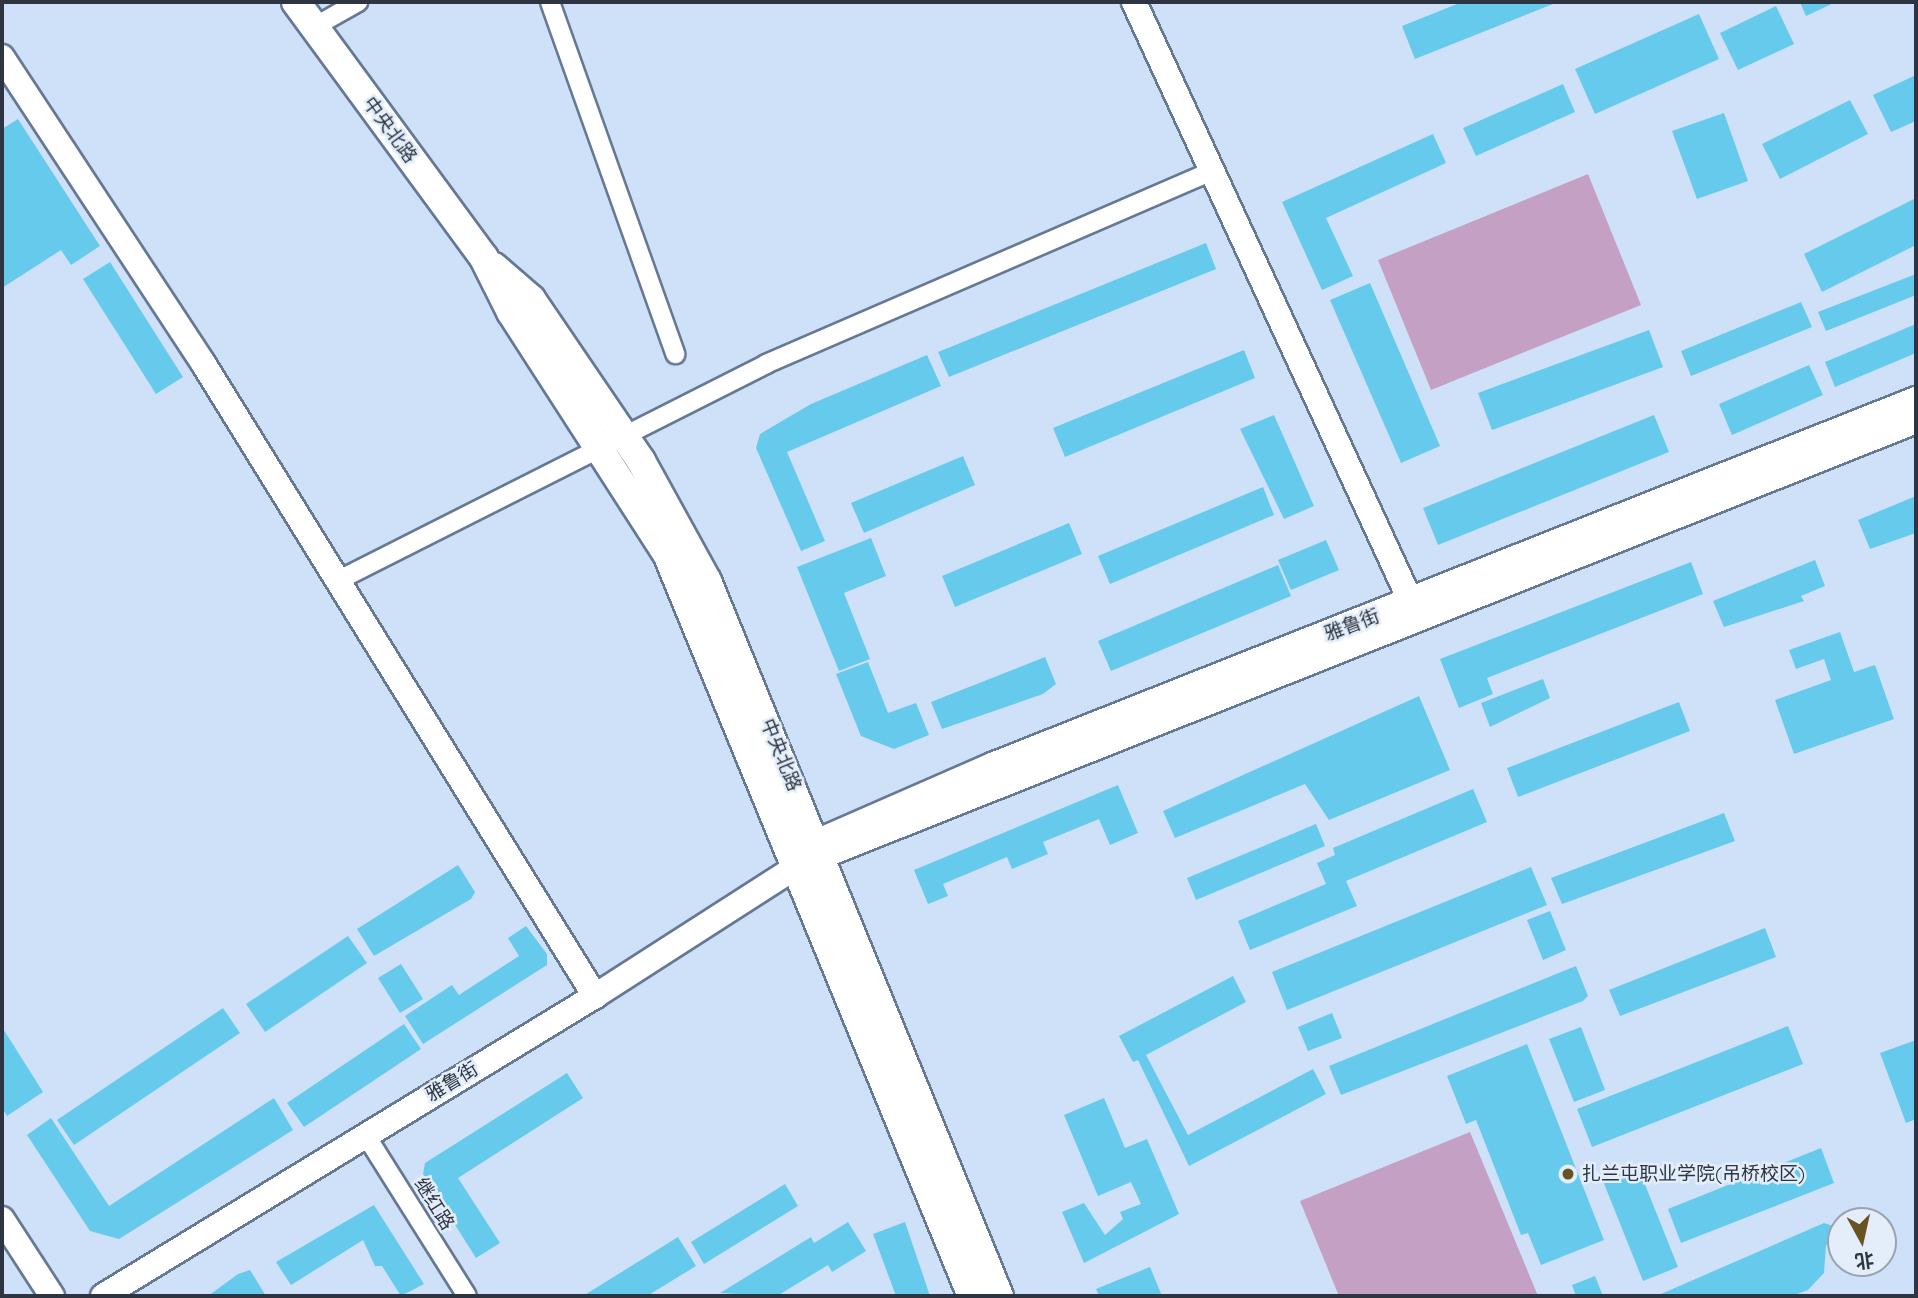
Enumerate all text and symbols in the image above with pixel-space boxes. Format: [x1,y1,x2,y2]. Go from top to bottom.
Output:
street label: 中央北路 [358,93,422,167]
street label: 雅鲁街 [1321,604,1383,646]
street label: 中央北路 [756,715,806,795]
street label: 雅鲁街 [422,1058,482,1106]
place label: 扎兰屯职业学院(吊桥校区) [1582,1163,1805,1185]
marker: 扎兰屯职业学院(吊桥校区) [1560,1166,1576,1182]
street label: 继红路 [409,1174,459,1234]
north arrow [1827,1207,1897,1277]
text: 北 [1854,1248,1876,1274]

